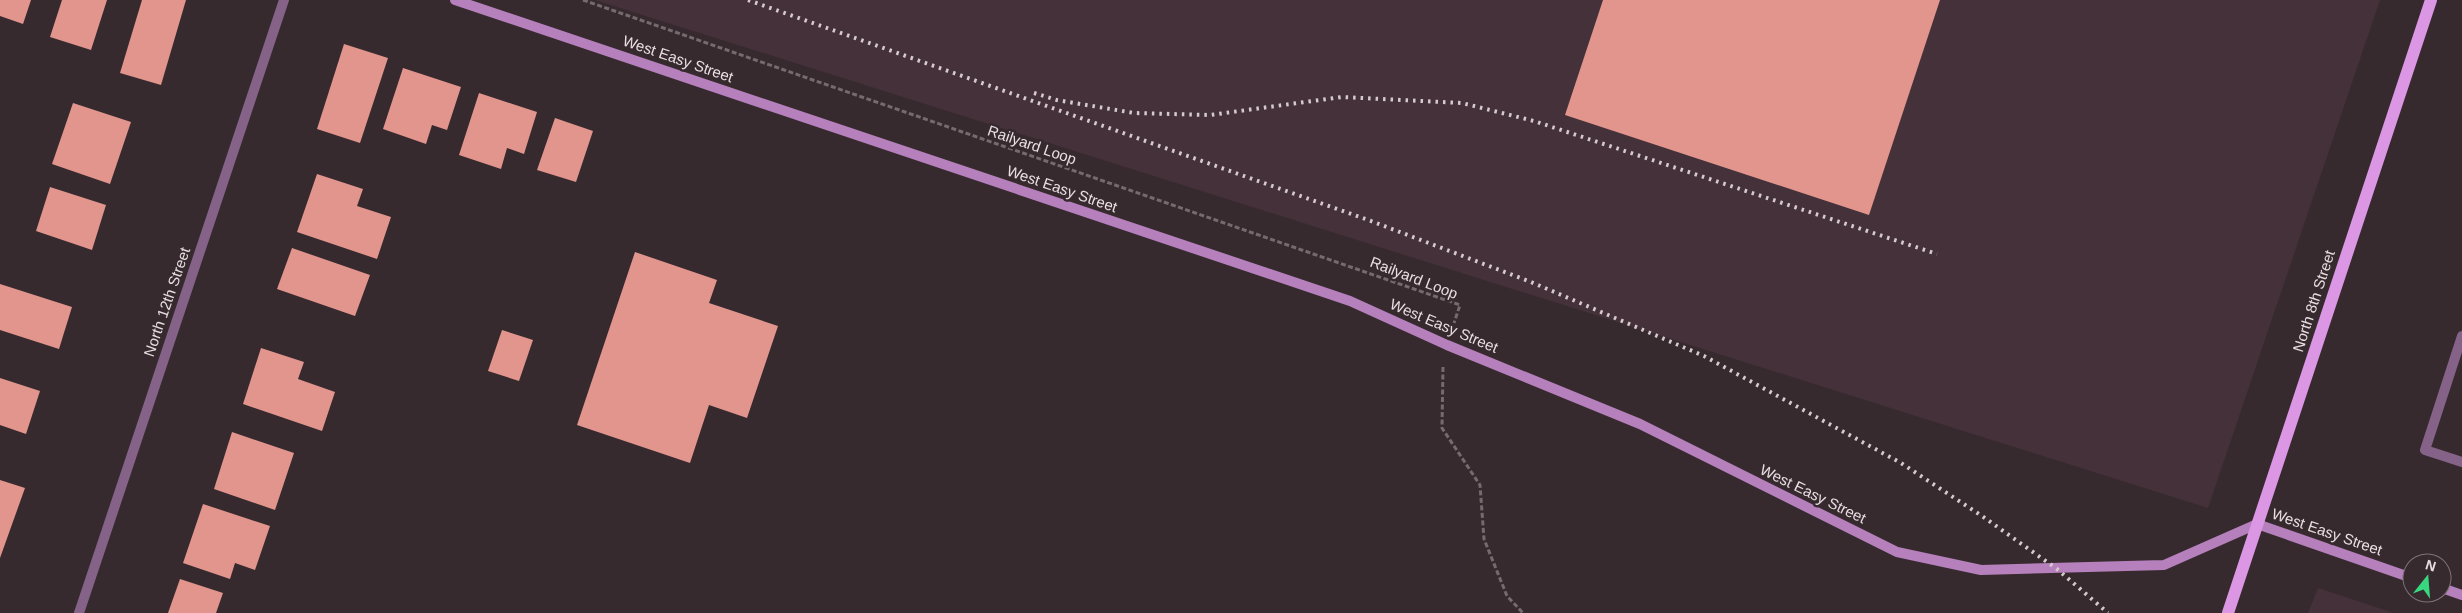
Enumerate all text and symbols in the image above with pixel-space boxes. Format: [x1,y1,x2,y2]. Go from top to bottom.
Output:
street label: West Easy Street [621,32,736,86]
street label: Railyard Loop [986,121,1079,168]
street label: West Easy Street [1005,162,1120,216]
street label: North 12th Street [140,244,193,359]
street label: North 8th Street [2289,247,2338,354]
street label: Railyard Loop [1368,253,1460,302]
street label: West Easy Street [1388,295,1501,356]
street label: West Easy Street [1758,461,1870,527]
street label: West Easy Street [2270,505,2385,559]
north arrow [2402,553,2452,603]
text: N [2424,556,2438,575]

